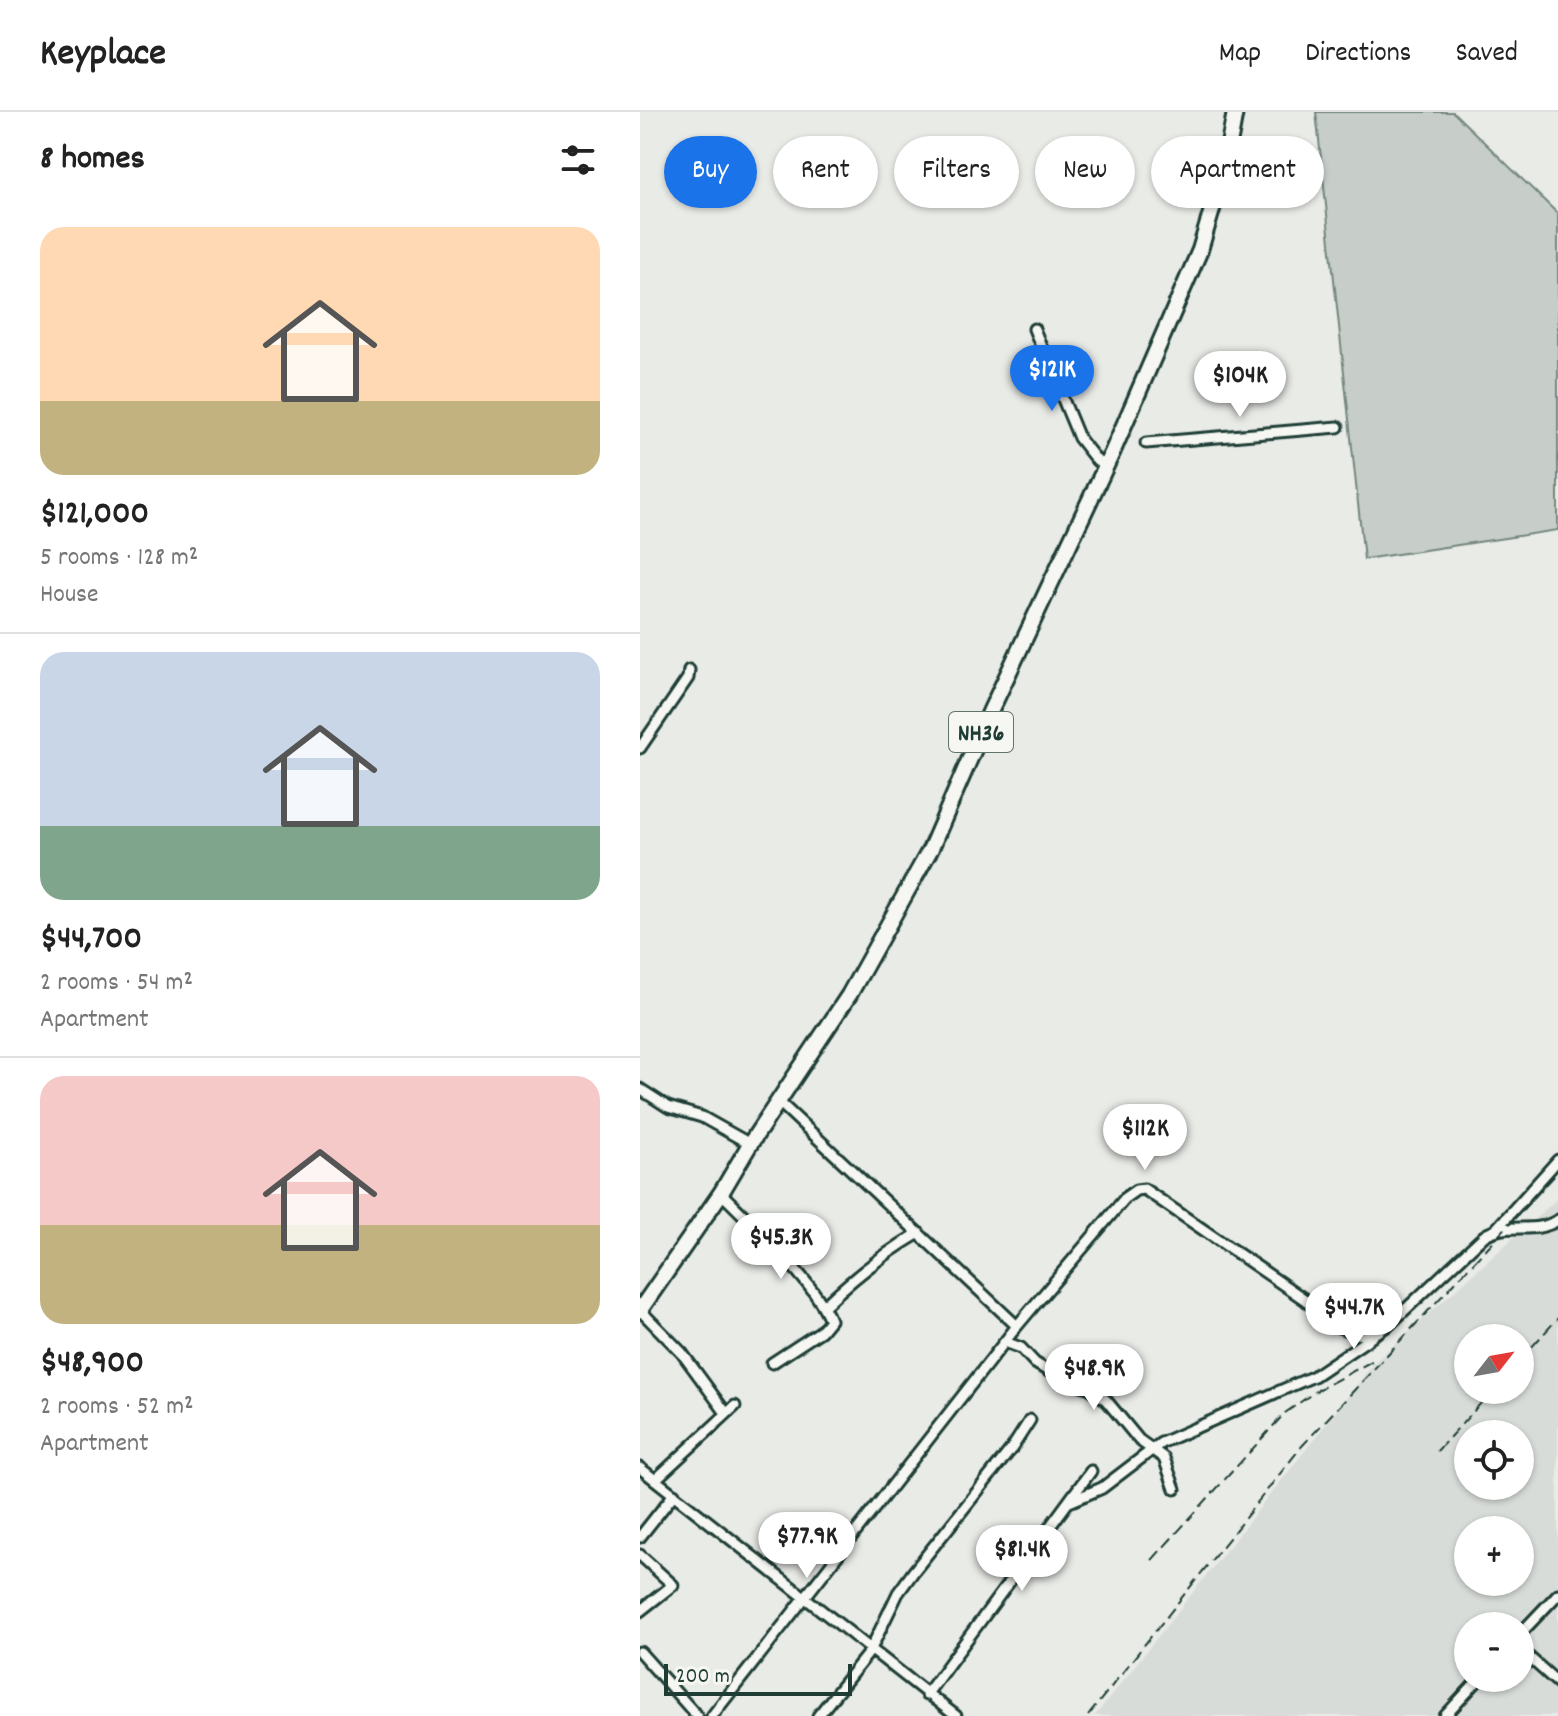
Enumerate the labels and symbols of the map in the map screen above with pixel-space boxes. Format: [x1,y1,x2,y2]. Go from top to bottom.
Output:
pin: $121K [996,345,1108,413]
pin: $104K [1184,351,1296,419]
road number: NH36 [949,712,1013,752]
pin: $112K [1089,1104,1201,1172]
pin: $45.3K [716,1213,846,1281]
pin: $44.7K [1289,1283,1419,1351]
north arrow [1454,1324,1534,1404]
pin: $48.9K [1029,1344,1159,1412]
pin: $77.9K [742,1512,872,1580]
pin: $81.4K [957,1525,1087,1593]
scale bar [664,1660,852,1696]

